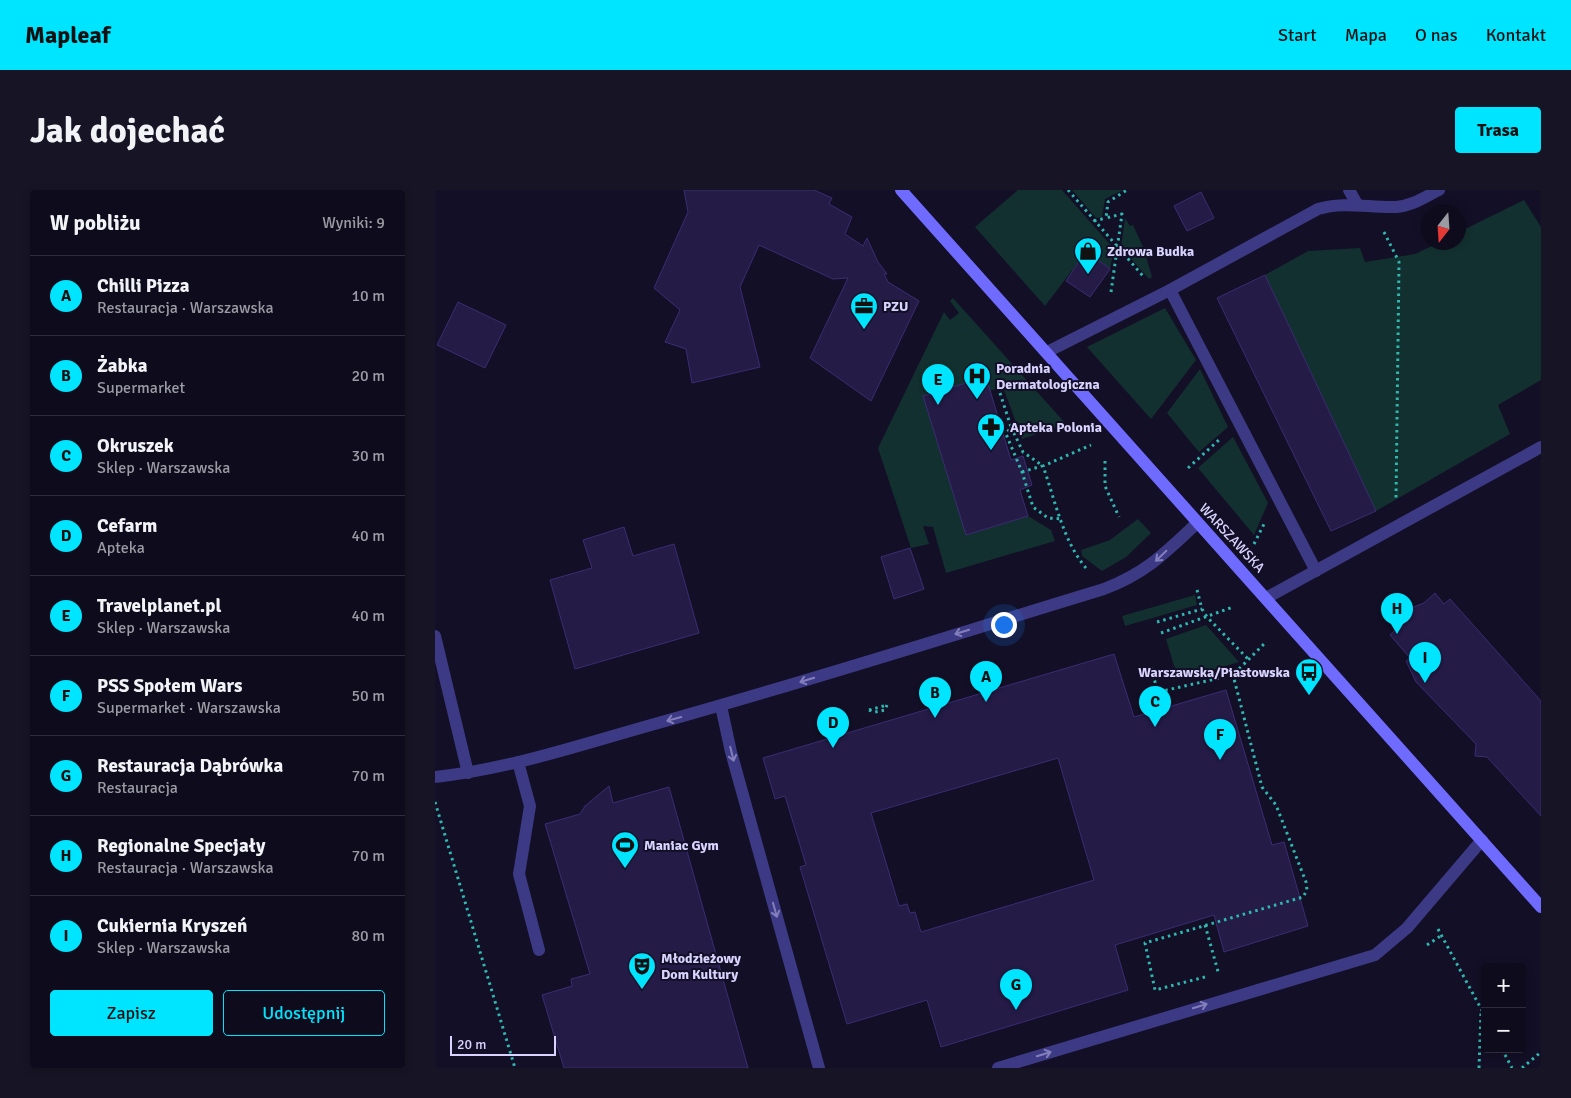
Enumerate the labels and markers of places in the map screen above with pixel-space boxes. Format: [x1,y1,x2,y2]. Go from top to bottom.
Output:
shop icon: Zdrowa Budka [1073,236,1103,275]
place label: Zdrowa Budka [1107,243,1194,260]
office icon: PZU [849,291,879,330]
place label: PZU [883,298,909,315]
place label: Poradnia Dermatologiczna [996,360,1100,393]
hospital icon: Poradnia Dermatologiczna [962,361,992,400]
pin: E [922,364,954,405]
pharmacy icon: Apteka Polonia [976,412,1006,451]
place label: Apteka Polonia [1010,419,1102,436]
pin: H [1381,593,1413,634]
pin: I [1409,642,1441,683]
bus stop icon: Warszawska/Piastowska [1294,657,1324,696]
pin: A [970,661,1002,702]
place label: Warszawska/Piastowska [1138,664,1290,681]
pin: B [919,677,951,718]
pin: C [1139,686,1171,727]
pin: D [817,707,849,748]
pin: F [1204,719,1236,760]
sports icon: Maniac Gym [610,830,640,869]
place label: Maniac Gym [644,837,719,854]
place label: Młodzieżowy Dom Kultury [661,950,741,983]
theatre icon: Młodzieżowy Dom Kultury [627,951,657,990]
pin: G [1000,969,1032,1010]

